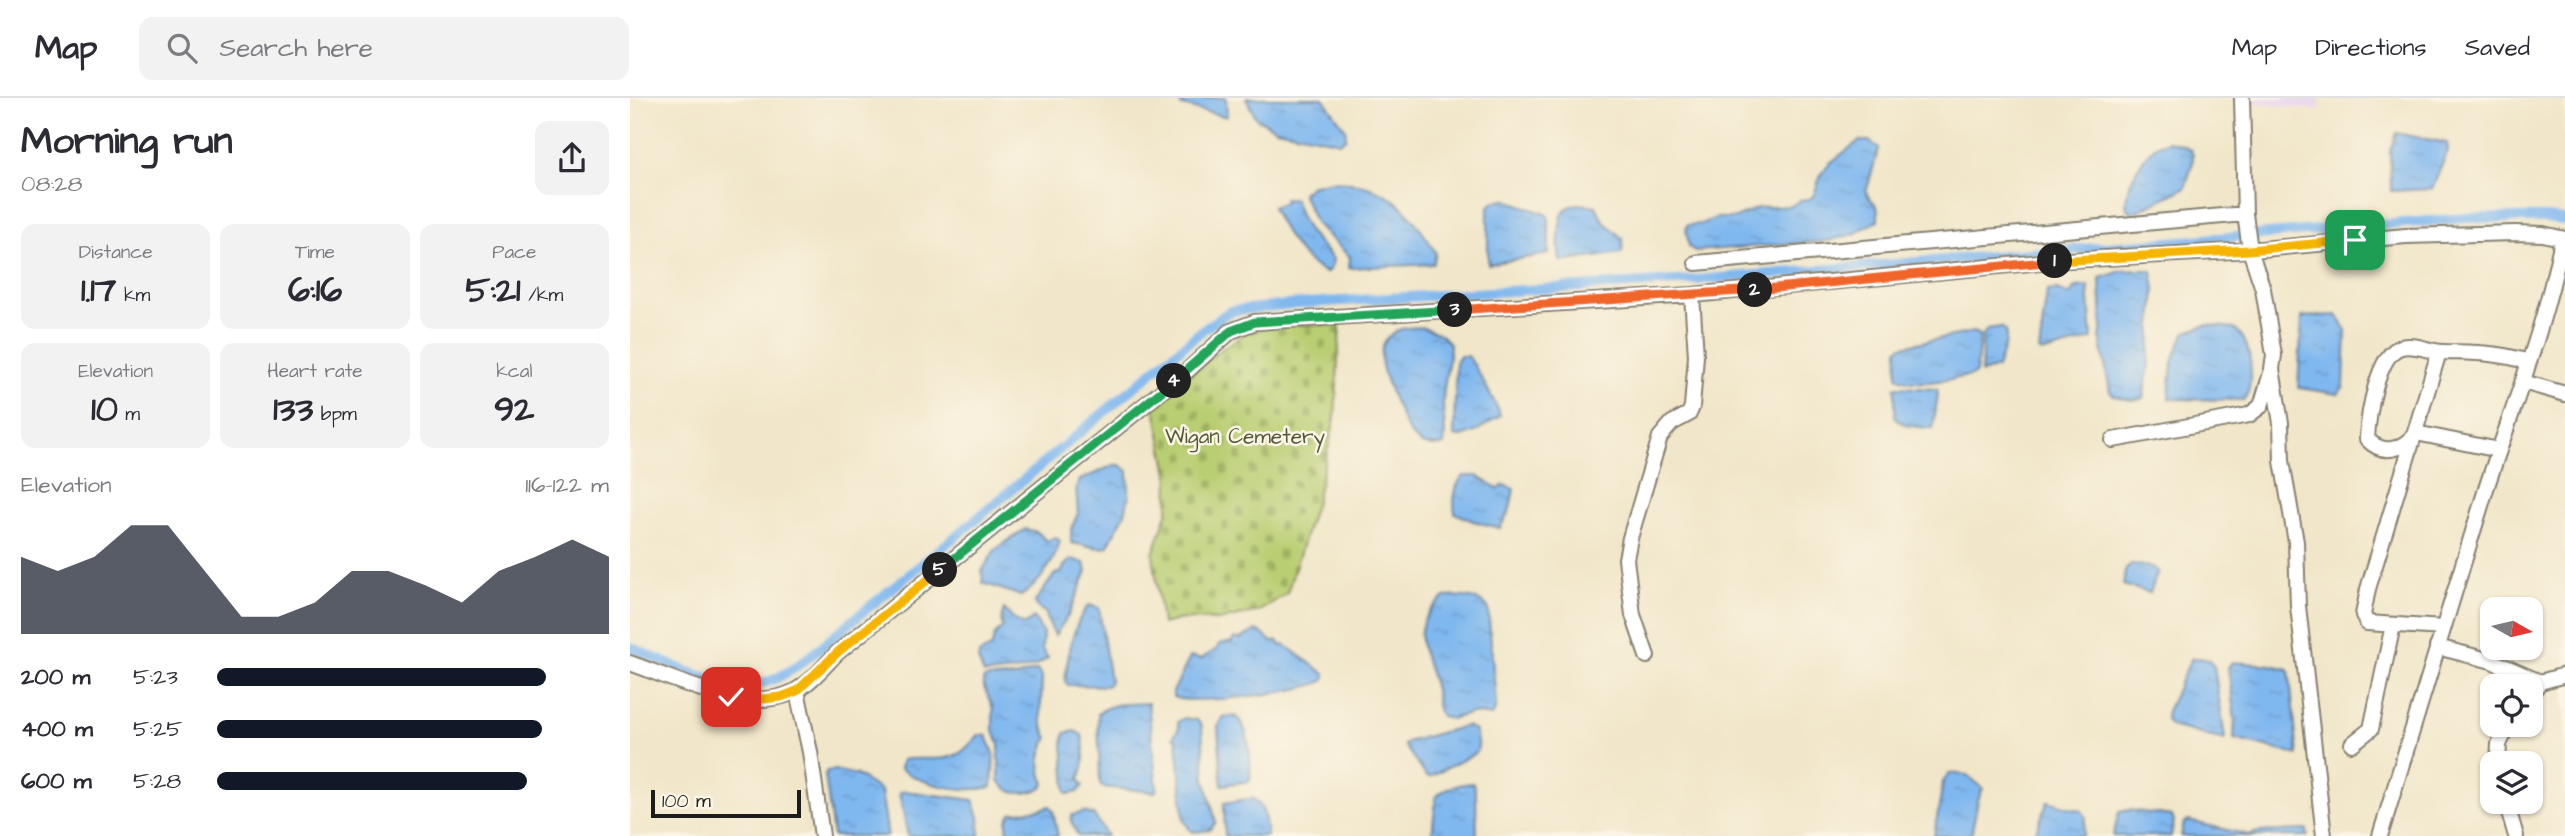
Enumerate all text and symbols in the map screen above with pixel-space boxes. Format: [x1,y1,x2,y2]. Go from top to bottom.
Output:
search box [139,17,629,80]
text: Map [35,25,97,71]
icon: search [163,29,201,67]
text: Search here [219,30,373,66]
text: Map [2232,31,2277,65]
text: Directions [2315,31,2427,65]
text: Saved [2465,31,2530,65]
text: Morning run [21,116,233,168]
button: share [535,121,609,195]
text: 08:28 [21,168,82,200]
pin [2325,210,2385,270]
icon: arrive [2336,221,2374,259]
text: Distance [79,239,153,266]
text: Time [295,239,335,266]
text: Pace [492,239,536,266]
pin: 1 [2038,244,2072,278]
text: 1 [2053,247,2056,274]
text: 1.17 [81,266,116,315]
text: 6:16 [288,266,342,315]
text: 5:21 [465,266,521,315]
pin: 2 [1738,272,1772,308]
text: 2 [1749,276,1760,303]
text: km [116,282,150,309]
text: /km [521,282,563,309]
pin: 3 [1438,292,1472,328]
text: 3 [1450,296,1459,323]
text: Elevation [78,358,153,385]
text: Heart rate [267,358,363,385]
text: kcal [496,358,533,385]
pin: 4 [1156,364,1192,398]
text: 4 [1167,367,1180,394]
text: 10 [91,385,118,434]
text: 133 [273,385,313,434]
text: 92 [494,385,534,434]
text: m [118,401,140,428]
text: bpm [313,401,357,428]
park label: Wigan Cemetery [1165,422,1326,453]
text: Elevation [21,469,112,501]
text: 116–122 m [525,469,609,501]
pin: 5 [922,552,958,588]
text: 5 [933,556,946,583]
north arrow [2480,597,2543,660]
map controls [2480,597,2543,814]
text: 200 m [21,661,90,693]
text: 5:23 [133,661,178,693]
pin [701,667,761,727]
button: locate [2480,674,2543,737]
icon: check [712,678,750,716]
text: 400 m [21,713,93,745]
text: 5:25 [133,713,183,745]
button: layers [2480,751,2543,814]
text: 600 m [21,765,92,797]
text: 5:28 [133,765,181,797]
scale bar [651,787,802,819]
text: 100 m [662,788,711,815]

